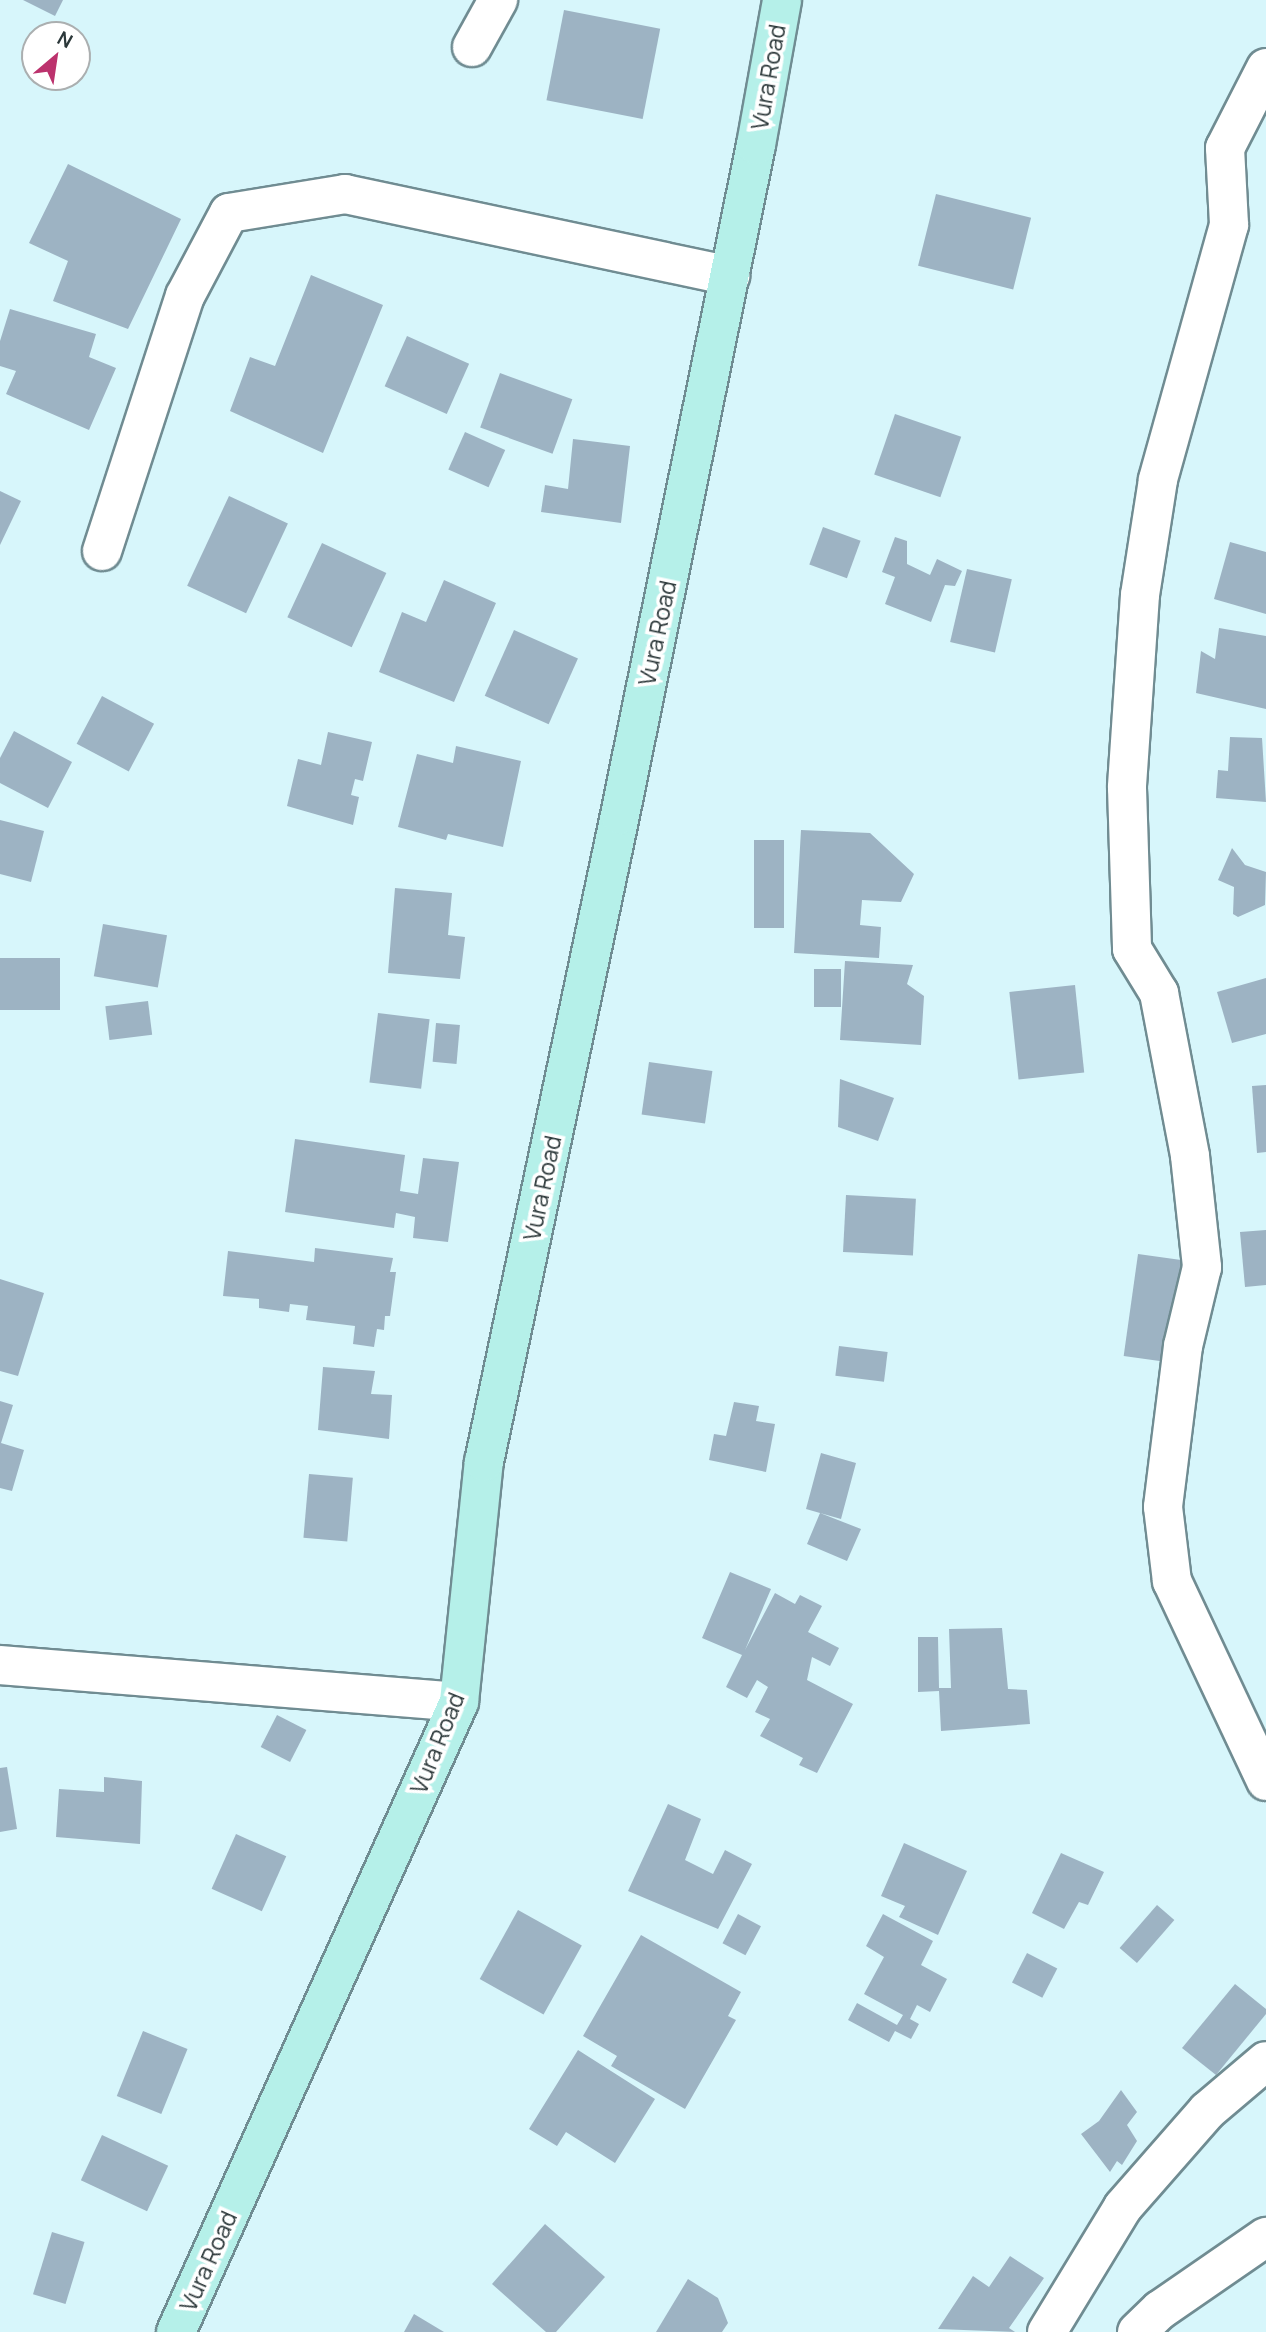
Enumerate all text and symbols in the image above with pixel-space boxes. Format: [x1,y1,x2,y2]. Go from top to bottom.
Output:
north arrow [21,21,91,91]
street label: Vura Road [745,22,791,132]
text: N [53,25,77,54]
street label: Vura Road [632,578,682,688]
street label: Vura Road [517,1133,567,1243]
street label: Vura Road [404,1688,470,1798]
street label: Vura Road [174,2207,242,2315]

